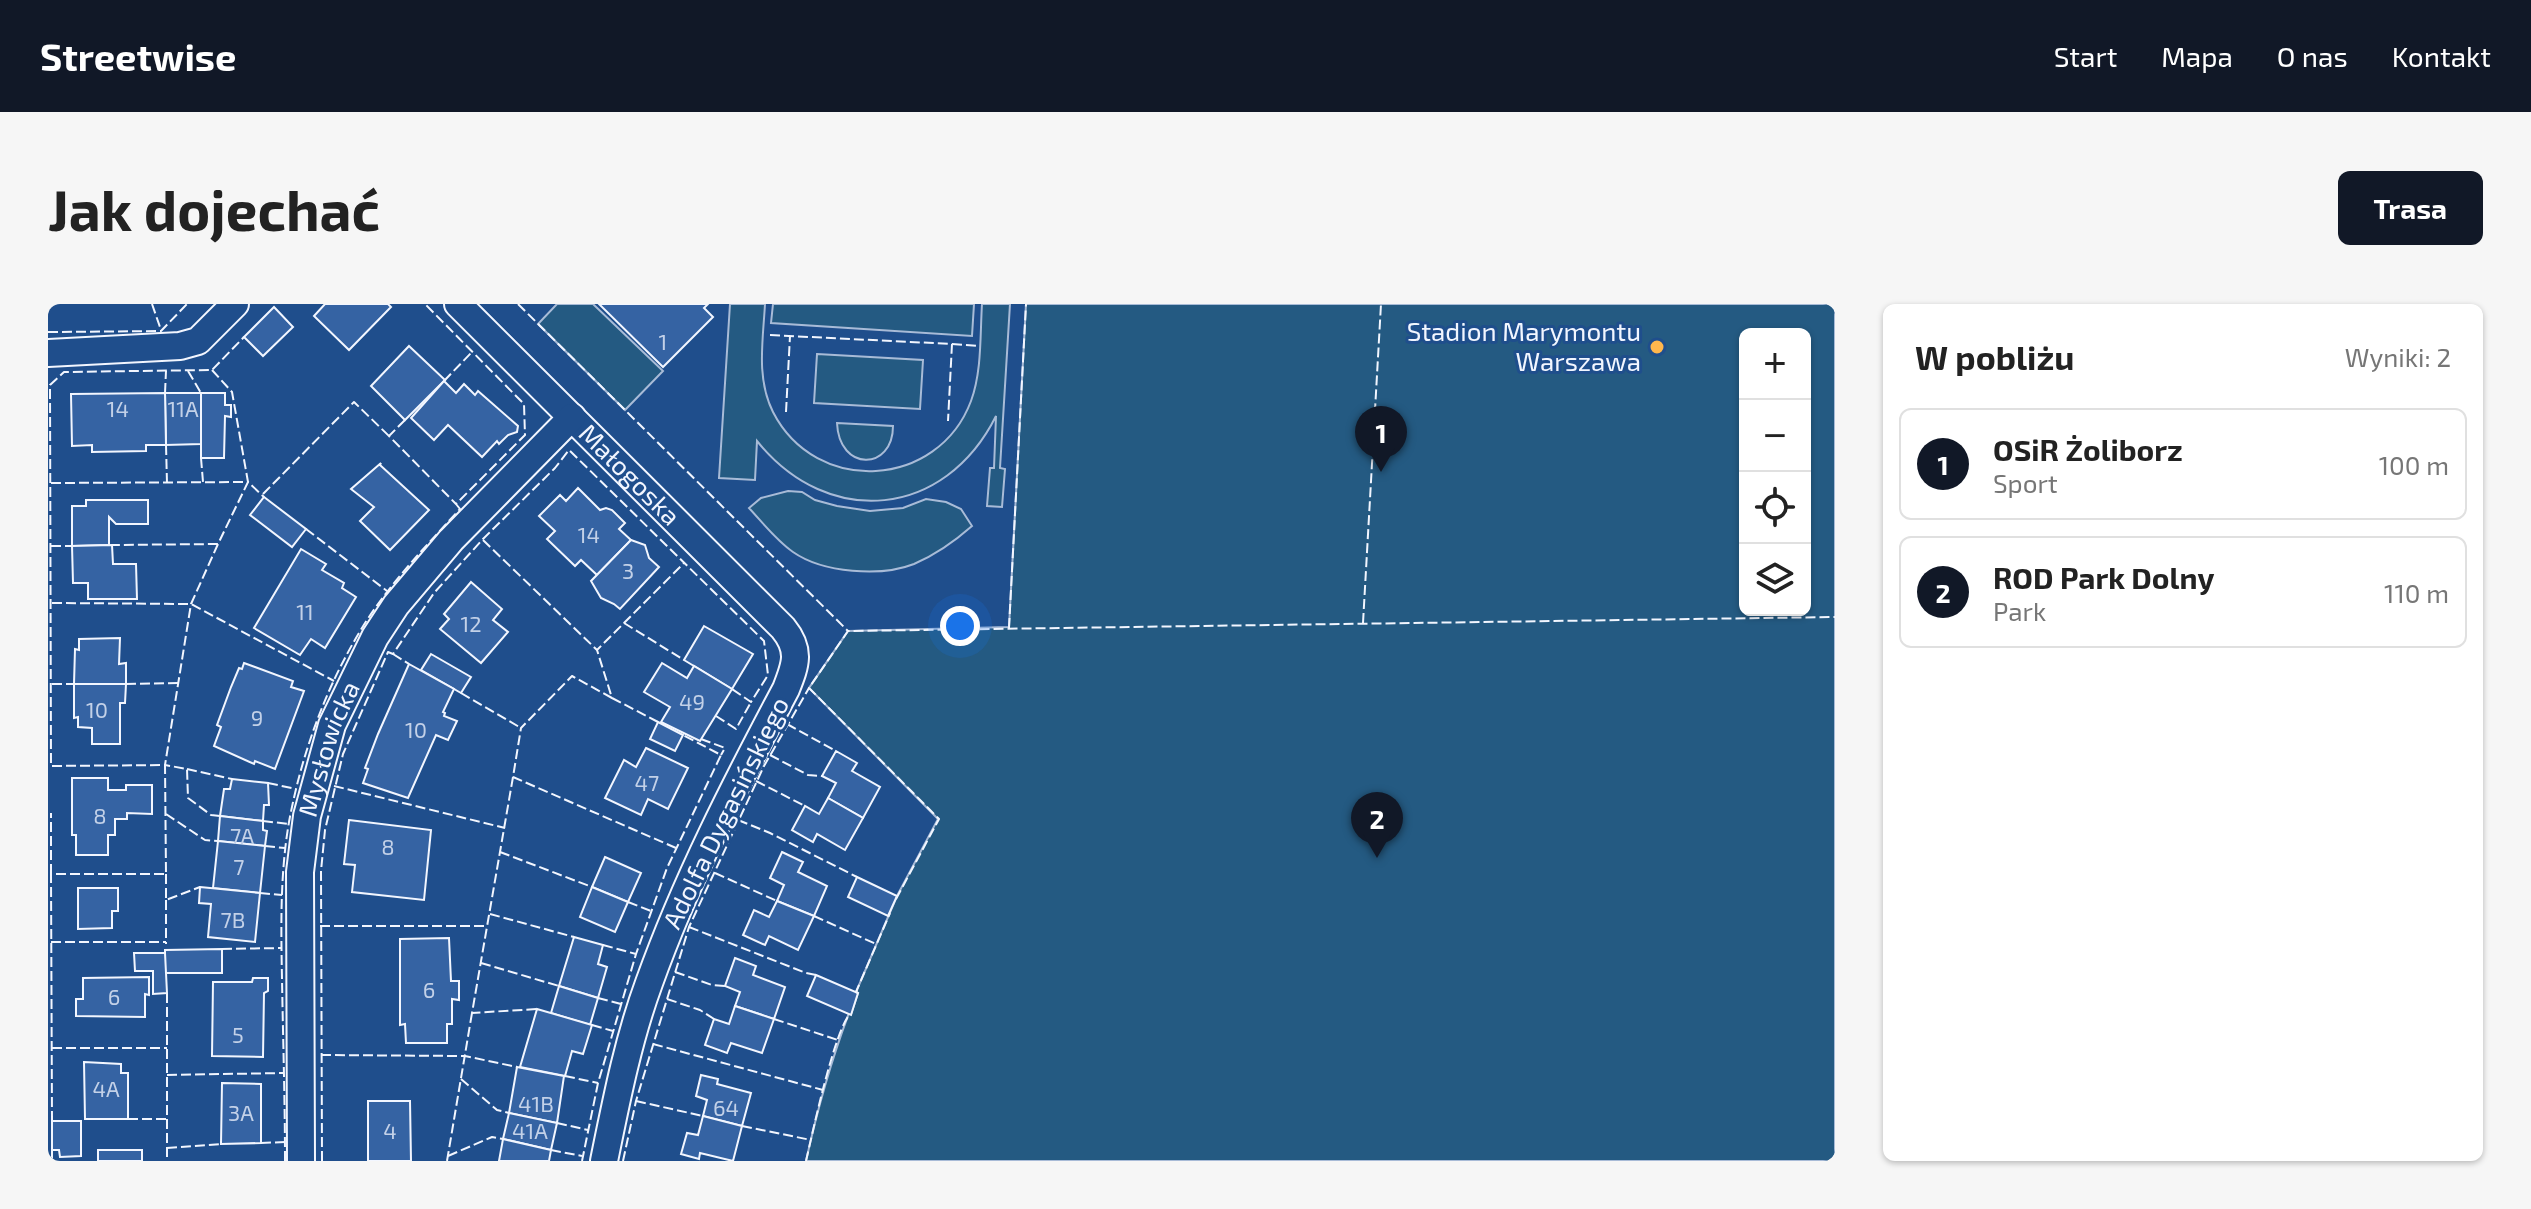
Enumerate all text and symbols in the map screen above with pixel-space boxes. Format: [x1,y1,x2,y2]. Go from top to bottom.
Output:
text: Streetwise [40,33,236,79]
text: Start [2054,39,2117,73]
text: Mapa [2161,39,2233,73]
text: O nas [2277,39,2348,73]
text: Kontakt [2392,39,2491,73]
button: Trasa [2338,171,2483,245]
text: Jak dojechać [48,175,380,242]
place label: Stadion Marymontu Warszawa [1407,315,1641,376]
house number: 1 [659,328,667,354]
map controls [1739,328,1811,616]
button: + [1739,328,1811,400]
text: W pobliżu [1915,336,2075,377]
marker: Stadion Marymontu Warszawa [1648,338,1666,356]
text: Wyniki: 2 [2345,341,2451,372]
house number: 14 [107,395,129,421]
house number: 11A [167,395,199,421]
button: − [1739,400,1811,472]
pin: 1 [1355,406,1407,472]
street label: Małogoska [573,417,688,531]
text: OSiR Żoliborz [1993,431,2183,467]
text: 1 [1937,449,1949,480]
text: 100 m [2379,449,2449,480]
text: Sport [1993,467,2058,498]
button: locate [1739,472,1811,544]
house number: 14 [578,521,600,547]
button: layers [1739,544,1811,616]
house number: 3 [622,557,634,583]
text: ROD Park Dolny [1993,559,2214,595]
text: 2 [1935,577,1951,608]
text: 110 m [2384,577,2449,608]
text: Park [1993,595,2046,626]
house number: 11 [296,598,314,624]
your location [940,606,980,646]
house number: 12 [460,610,482,636]
street label: Mysłowicka [291,676,365,820]
house number: 49 [679,688,705,714]
street label: Adolfa Dygasińskiego [655,692,794,933]
house number: 10 [86,696,108,722]
house number: 9 [251,704,263,730]
house number: 10 [405,716,427,742]
house number: 47 [635,769,659,795]
pin: 2 [1351,792,1403,858]
house number: 8 [93,802,107,828]
house number: 7A [230,822,254,848]
house number: 8 [381,833,395,859]
house number: 7 [233,853,245,879]
house number: 7B [221,906,245,932]
house number: 6 [423,976,435,1002]
house number: 6 [108,983,120,1009]
house number: 5 [232,1021,244,1047]
house number: 4A [92,1075,120,1101]
house number: 41B [518,1090,554,1116]
house number: 64 [713,1094,739,1120]
house number: 3A [228,1099,254,1125]
house number: 4 [383,1117,397,1143]
house number: 41A [512,1117,548,1143]

